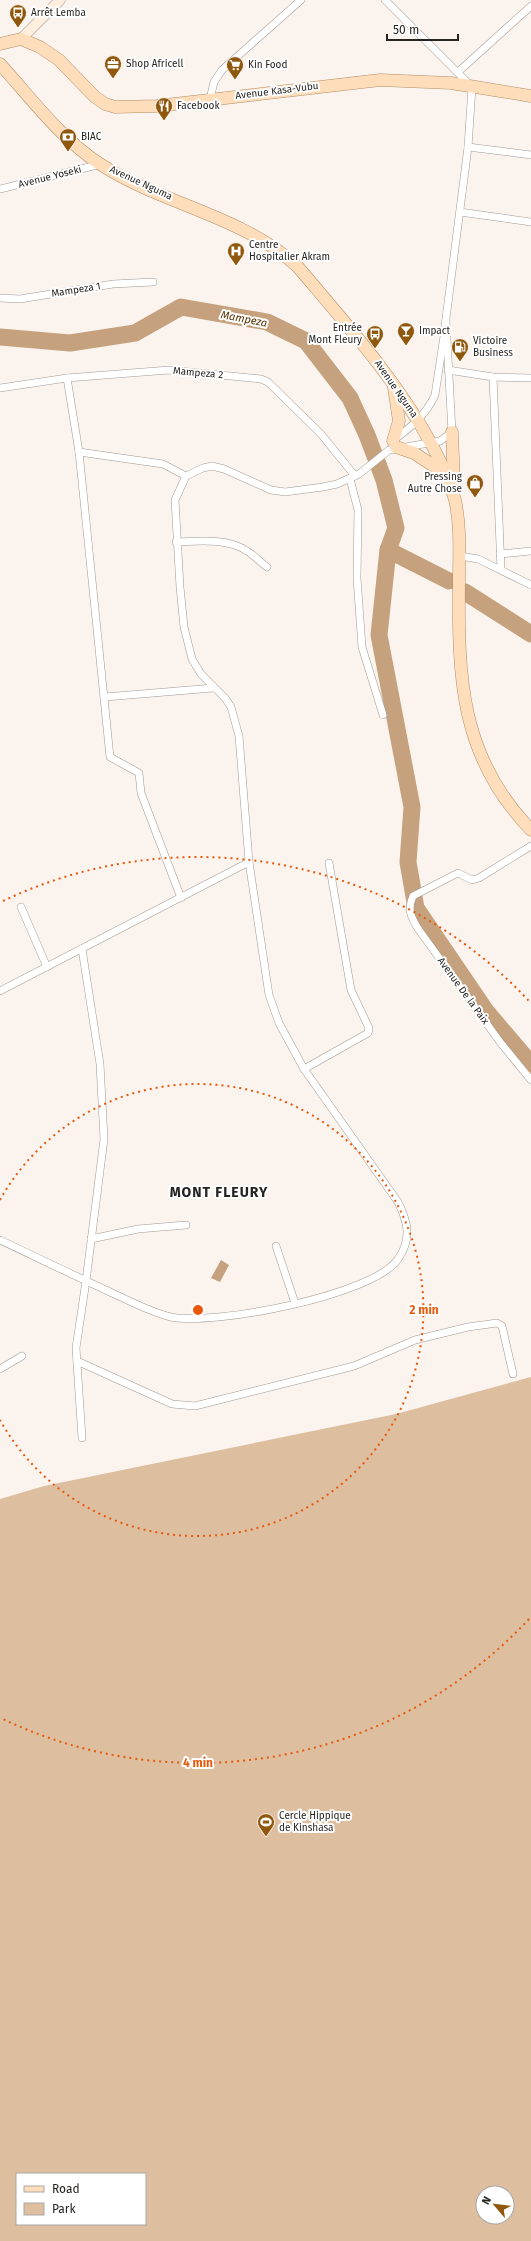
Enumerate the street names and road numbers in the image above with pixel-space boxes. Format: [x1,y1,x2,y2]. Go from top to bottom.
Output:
street label: Avenue Kasa-Vubu [235,80,319,102]
street label: Avenue Yoseki [17,163,83,191]
street label: Avenue Nguma [108,163,174,203]
street label: Mampeza 1 [50,280,102,300]
street label: Avenue Nguma [372,358,420,420]
street label: Mampeza 2 [172,365,224,381]
street label: Avenue De la Paix [435,955,491,1027]

